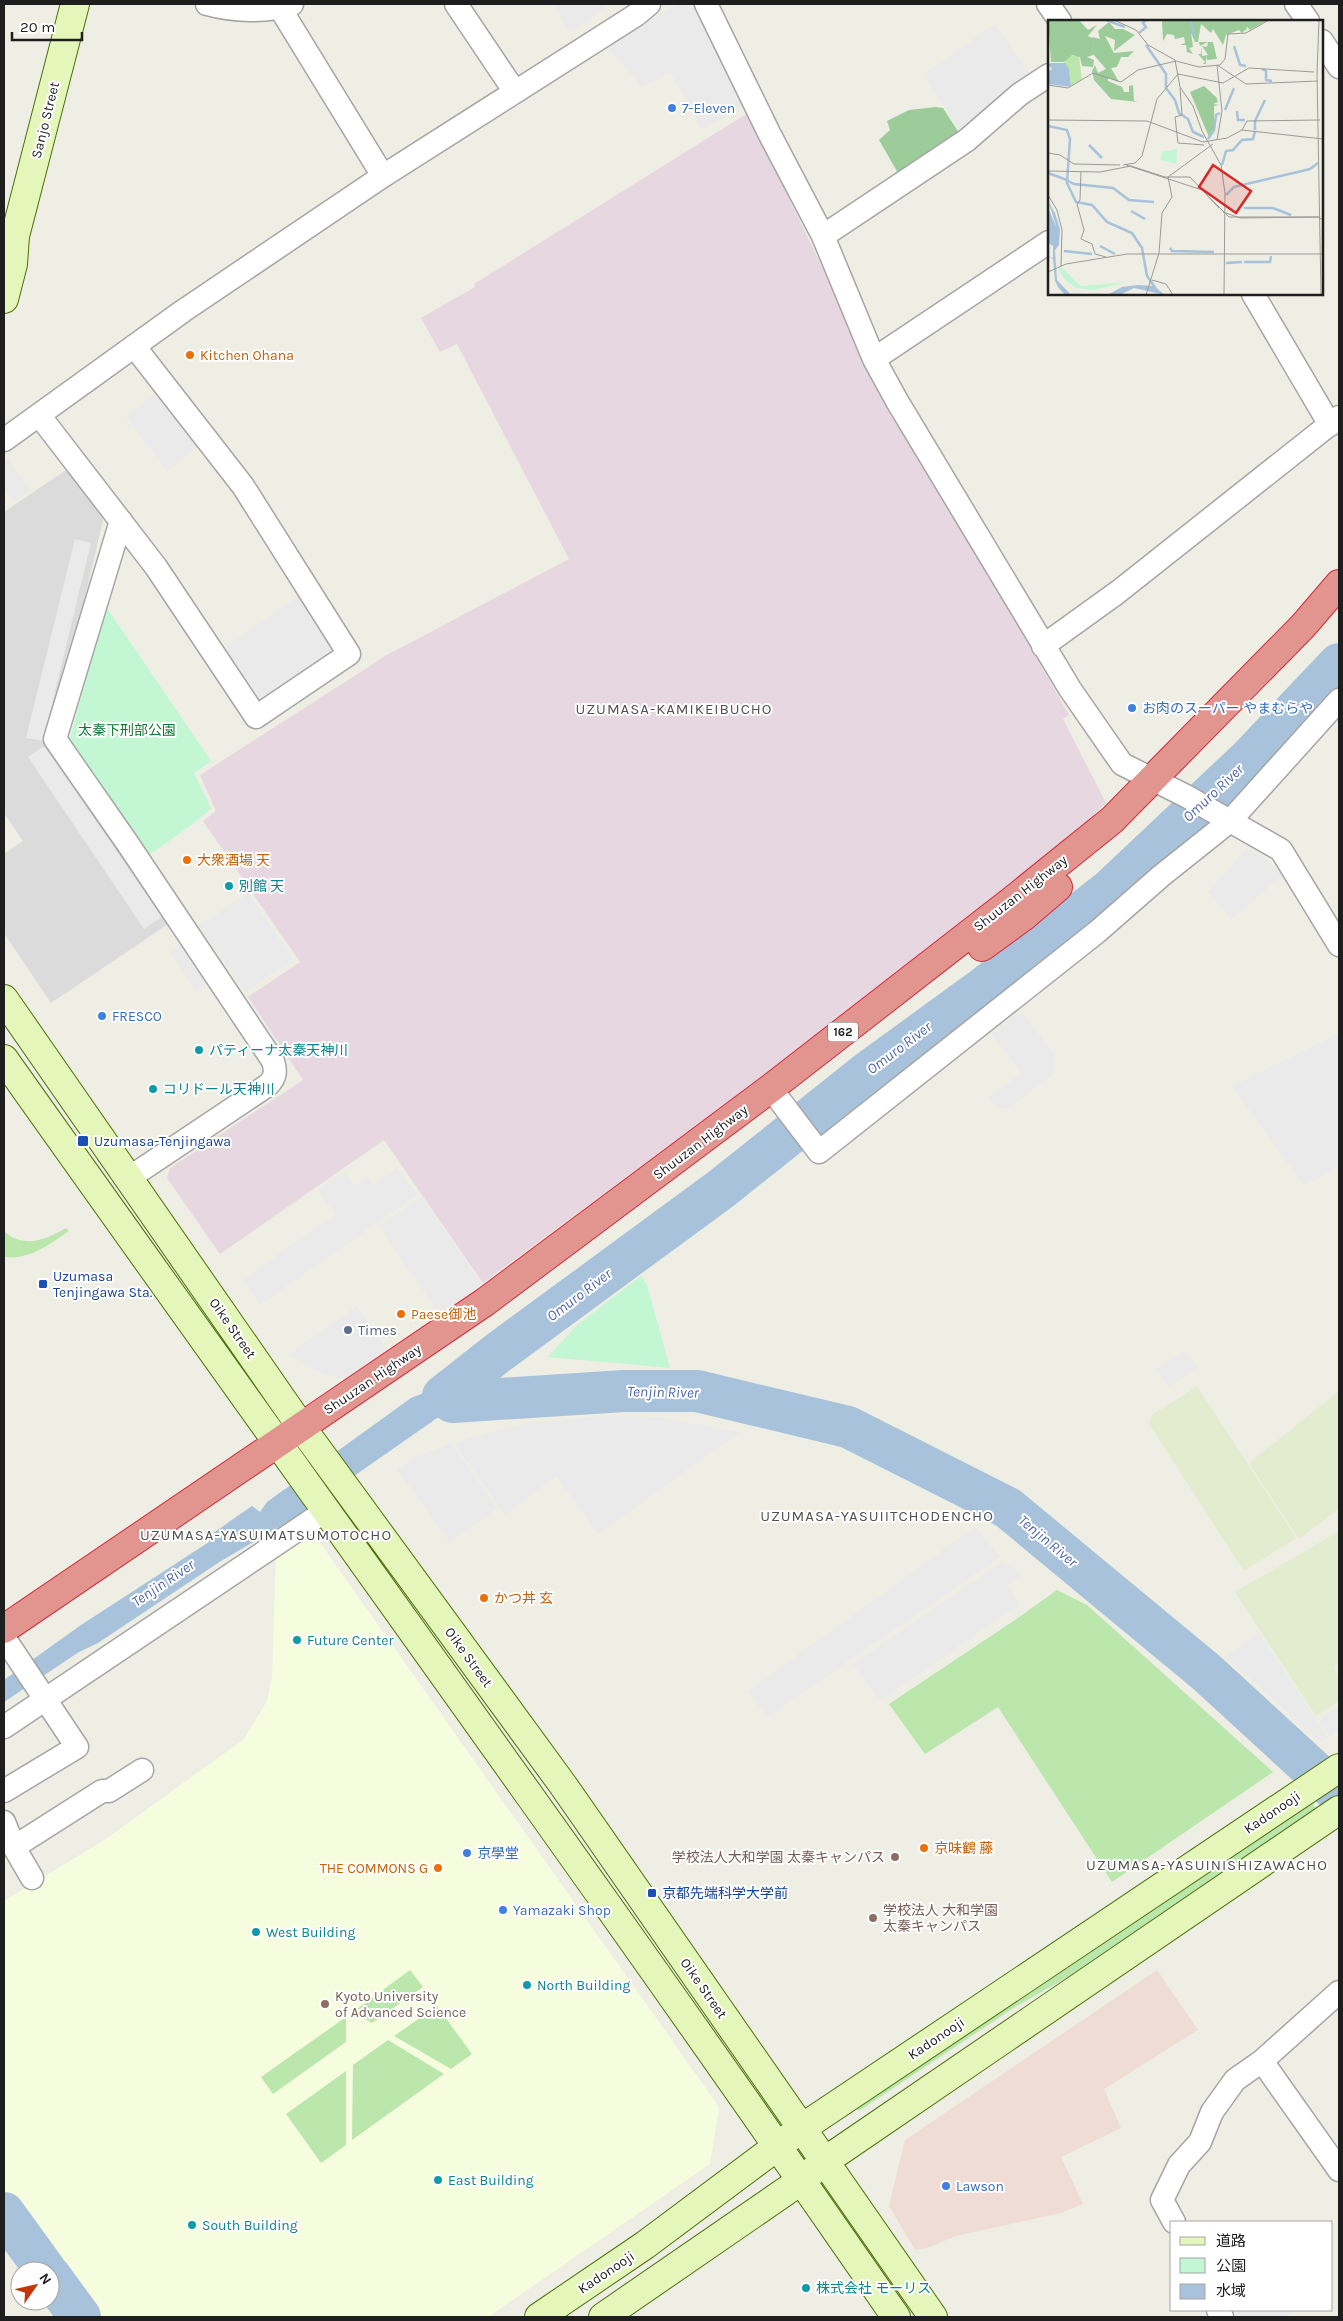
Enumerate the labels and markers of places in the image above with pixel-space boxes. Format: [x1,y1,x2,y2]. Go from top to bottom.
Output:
place label: 7-Eleven [682,100,735,117]
marker: 7-Eleven [666,102,678,114]
place label: Kitchen Ohana [200,347,294,364]
marker: Kitchen Ohana [184,349,196,361]
place label: お肉のスーパー やまむらや [1142,700,1313,717]
marker: お肉のスーパー やまむらや [1126,702,1138,714]
place label: 大衆酒場 天 [197,852,270,869]
marker: 大衆酒場 天 [181,854,193,866]
place label: 別館 天 [239,878,284,895]
marker: 別館 天 [223,880,235,892]
place label: FRESCO [112,1008,162,1025]
marker: FRESCO [96,1010,108,1022]
place label: パティーナ太秦天神川 [209,1042,348,1059]
marker: パティーナ太秦天神川 [193,1044,205,1056]
place label: コリドール天神川 [163,1081,275,1098]
marker: コリドール天神川 [147,1083,159,1095]
place label: Uzumasa-Tenjingawa [94,1133,231,1150]
marker: Uzumasa-Tenjingawa [76,1134,90,1148]
place label: Uzumasa Tenjingawa Sta. [53,1268,153,1301]
marker: Uzumasa Tenjingawa Sta. [37,1278,49,1290]
place label: Paese御池 [411,1306,476,1323]
marker: Paese御池 [395,1308,407,1320]
place label: Times [358,1322,397,1339]
marker: Times [342,1324,354,1336]
place label: かつ丼 玄 [494,1590,553,1607]
marker: かつ丼 玄 [478,1592,490,1604]
place label: Future Center [307,1632,394,1649]
marker: Future Center [291,1634,303,1646]
place label: 京味鶴 藤 [934,1840,993,1857]
marker: 京味鶴 藤 [918,1842,930,1854]
place label: 京學堂 [477,1845,519,1862]
marker: 京學堂 [461,1847,473,1859]
place label: 学校法人大和学園 太秦キャンパス [672,1849,885,1866]
marker: 学校法人大和学園 太秦キャンパス [889,1851,901,1863]
place label: THE COMMONS G [320,1860,428,1877]
marker: THE COMMONS G [432,1862,444,1874]
place label: 京都先端科学大学前 [662,1885,788,1902]
marker: 京都先端科学大学前 [646,1887,658,1899]
place label: Yamazaki Shop [513,1902,611,1919]
place label: 学校法人 大和学園 太秦キャンパス [883,1902,998,1935]
marker: Yamazaki Shop [497,1904,509,1916]
marker: 学校法人 大和学園 太秦キャンパス [867,1912,879,1924]
place label: West Building [266,1924,355,1941]
marker: West Building [250,1926,262,1938]
place label: North Building [537,1977,631,1994]
marker: North Building [521,1979,533,1991]
place label: Kyoto University of Advanced Science [335,1988,466,2021]
marker: Kyoto University of Advanced Science [319,1998,331,2010]
place label: East Building [448,2172,534,2189]
marker: East Building [432,2174,444,2186]
place label: Lawson [956,2178,1004,2195]
marker: Lawson [940,2180,952,2192]
place label: South Building [202,2217,298,2234]
marker: South Building [186,2219,198,2231]
place label: 株式会社 モーリス [816,2280,931,2297]
marker: 株式会社 モーリス [800,2282,812,2294]

